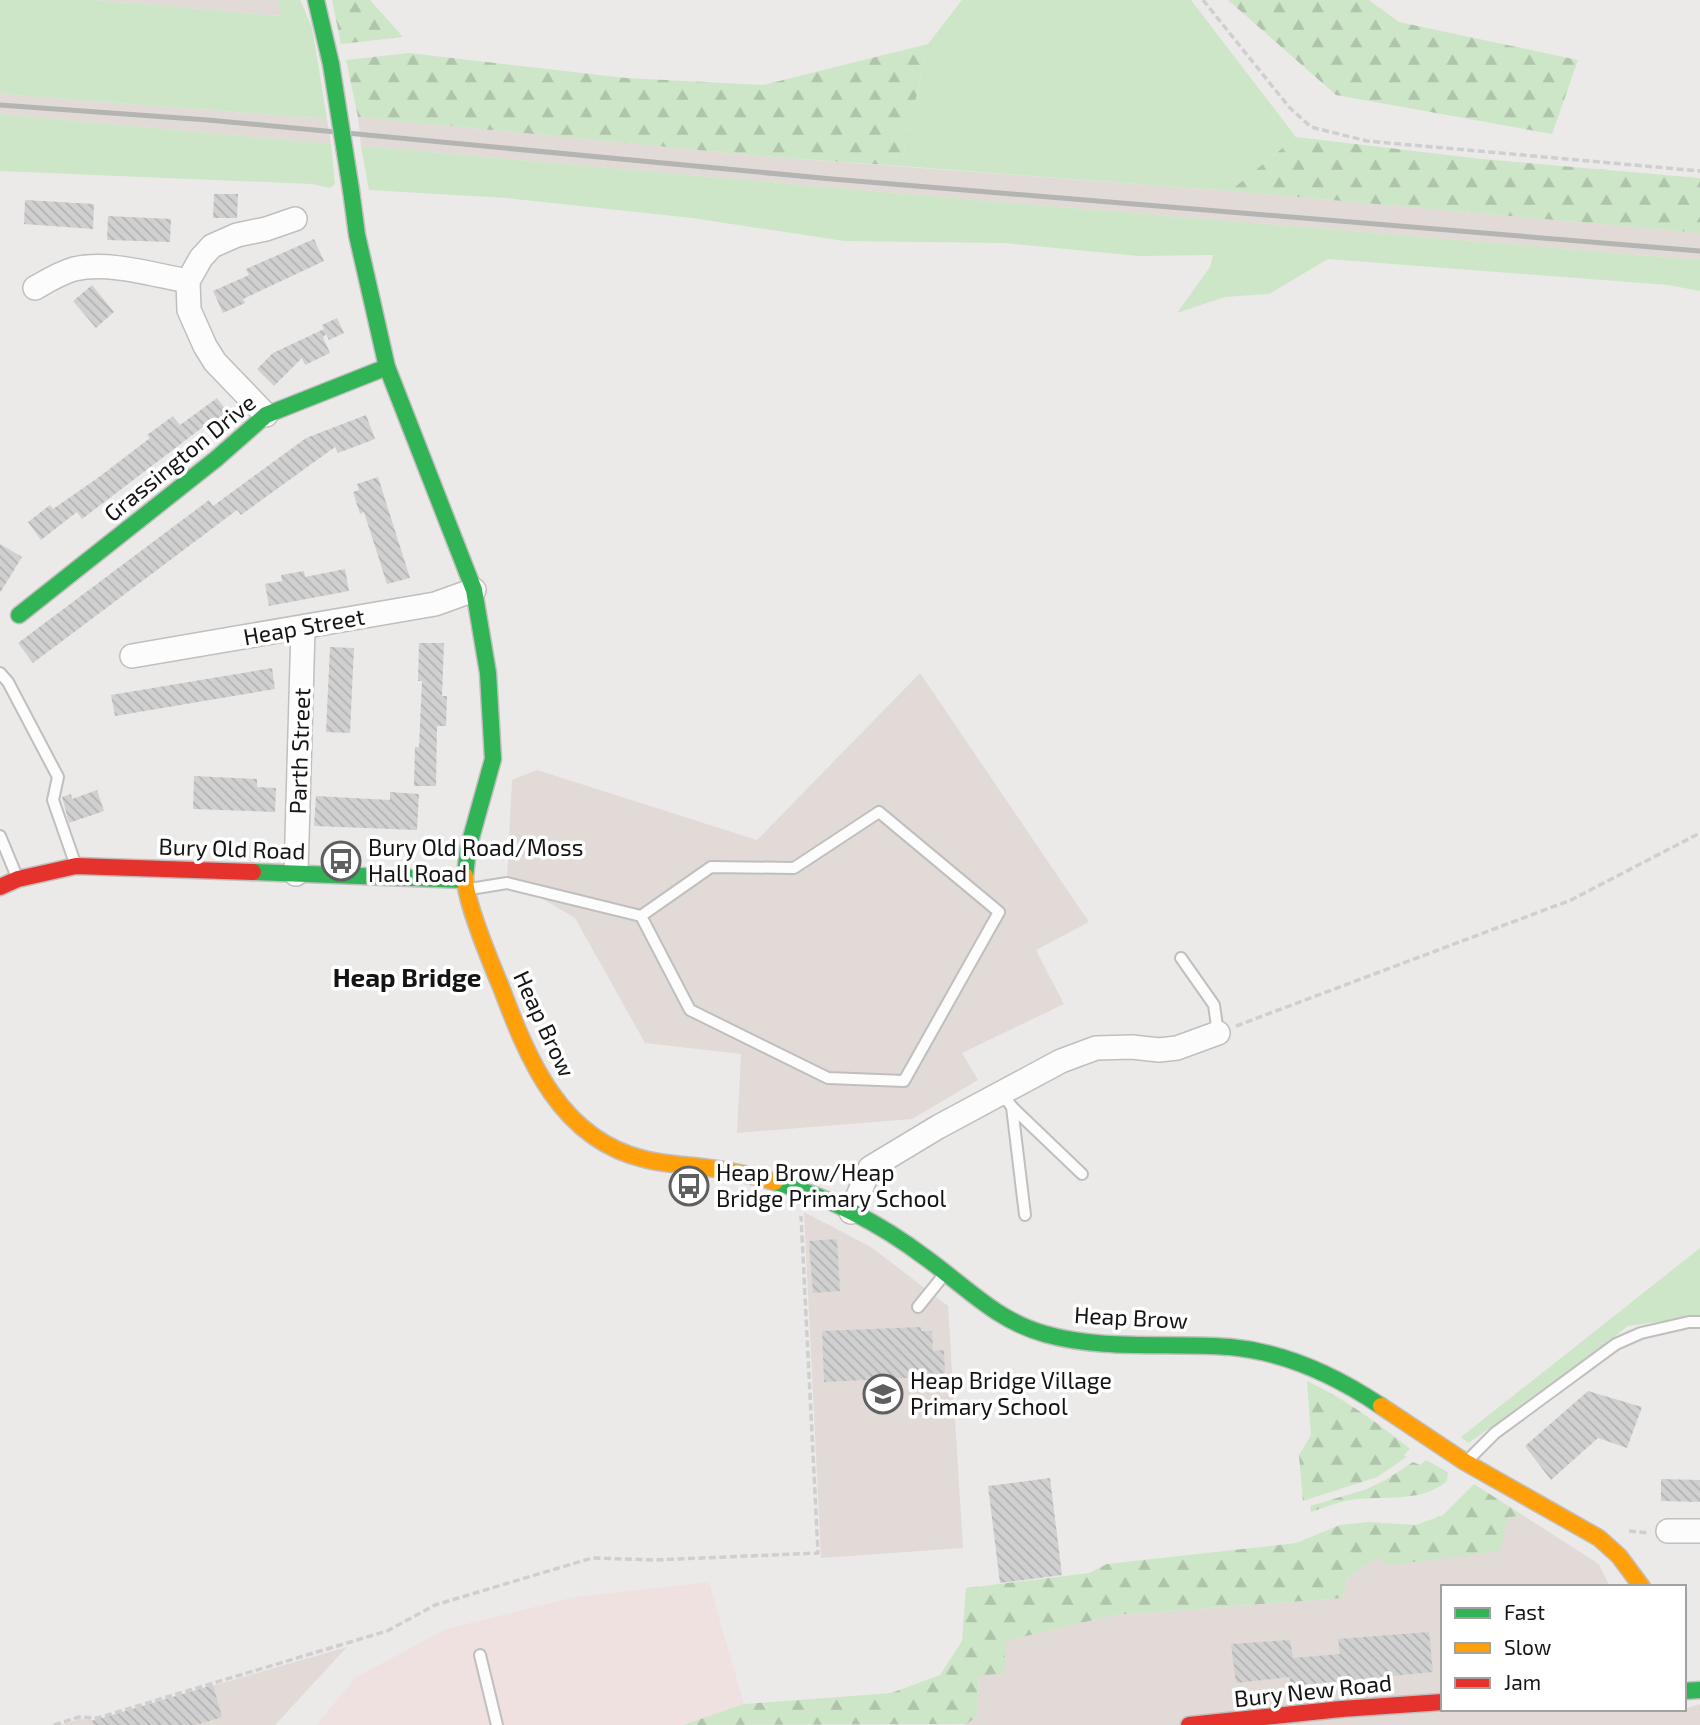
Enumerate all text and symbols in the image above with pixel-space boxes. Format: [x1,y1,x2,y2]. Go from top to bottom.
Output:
street label: Grassington Drive [98,388,261,527]
street label: Heap Street [241,602,367,650]
street label: Parth Street [283,687,315,815]
street label: Bury Old Road [158,831,306,865]
place label: Bury Old Road/Moss Hall Road [368,833,583,887]
bus stop icon: Bury Old Road/Moss Hall Road [320,840,362,882]
district label: Heap Bridge [333,961,481,992]
street label: Heap Brow [508,966,582,1081]
place label: Heap Brow/Heap Bridge Primary School [716,1158,947,1212]
bus stop icon: Heap Brow/Heap Bridge Primary School [668,1165,710,1207]
street label: Heap Brow [1073,1300,1189,1334]
place label: Heap Bridge Village Primary School [910,1366,1112,1420]
school or university icon: Heap Bridge Village Primary School [862,1373,904,1415]
legend [1441,1585,1686,1711]
text: Fast [1504,1599,1545,1624]
text: Slow [1504,1634,1551,1659]
street label: Bury New Road [1233,1668,1393,1712]
text: Jam [1504,1669,1541,1694]

